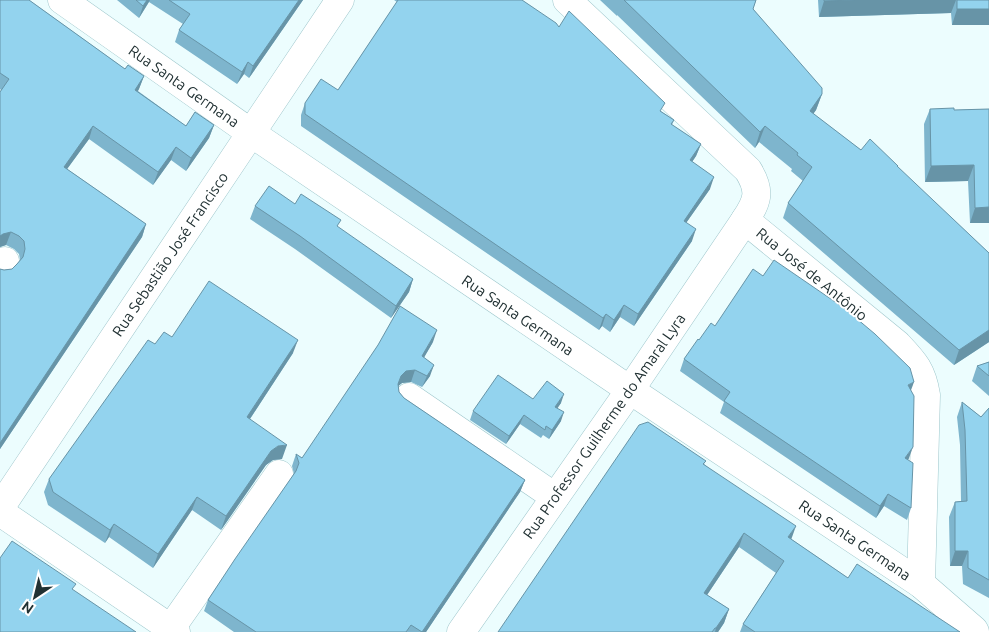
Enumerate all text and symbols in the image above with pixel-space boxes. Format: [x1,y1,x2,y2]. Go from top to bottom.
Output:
street label: Rua Santa Germana [125,41,243,131]
street label: Rua Sebastião José Francisco [109,169,231,339]
street label: Rua José de Antônio [753,224,871,324]
street label: Rua Santa Germana [459,271,577,359]
street label: Rua Professor Guilherme do Amaral Lyra [519,310,689,542]
street label: Rua Santa Germana [796,496,914,584]
north arrow [10,572,60,622]
text: N [19,598,36,617]

